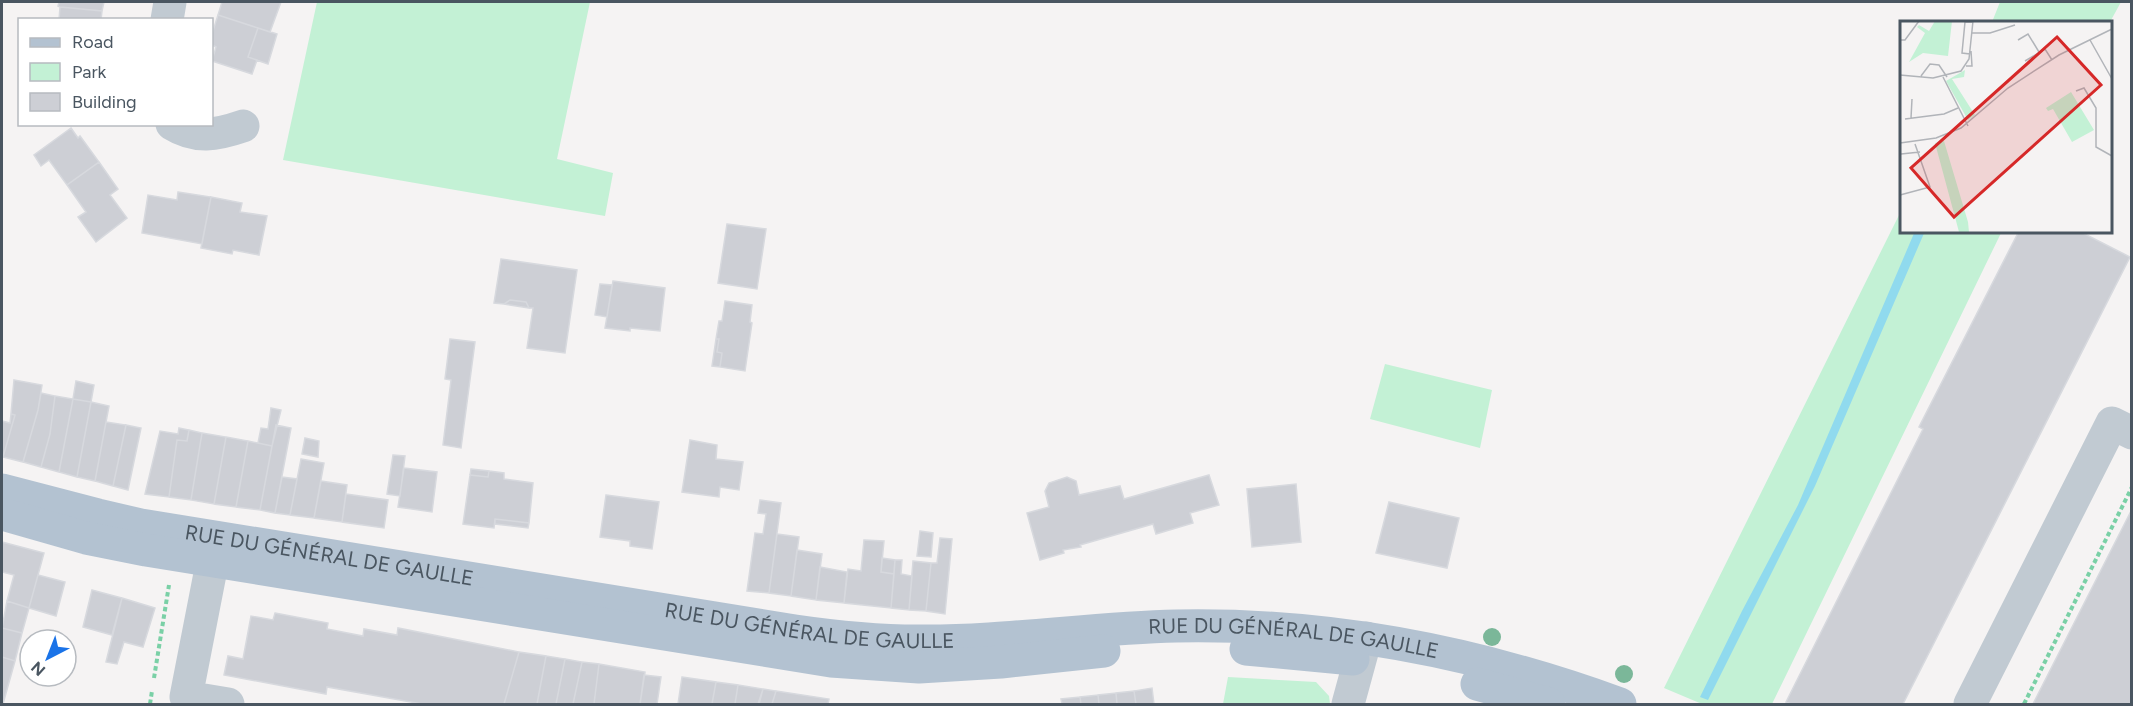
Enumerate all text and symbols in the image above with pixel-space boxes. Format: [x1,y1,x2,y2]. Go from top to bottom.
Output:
legend [18,18,213,126]
inset map [1900,21,2112,232]
text: Road [72,31,113,53]
text: Park [72,61,107,83]
text: Building [72,91,137,113]
street label: RUE DU GÉNÉRAL DE GAULLE [183,519,475,591]
street label: RUE DU GÉNÉRAL DE GAULLE [663,597,955,653]
street label: RUE DU GÉNÉRAL DE GAULLE [1148,613,1441,663]
north arrow [18,628,78,688]
text: N [27,658,49,680]

